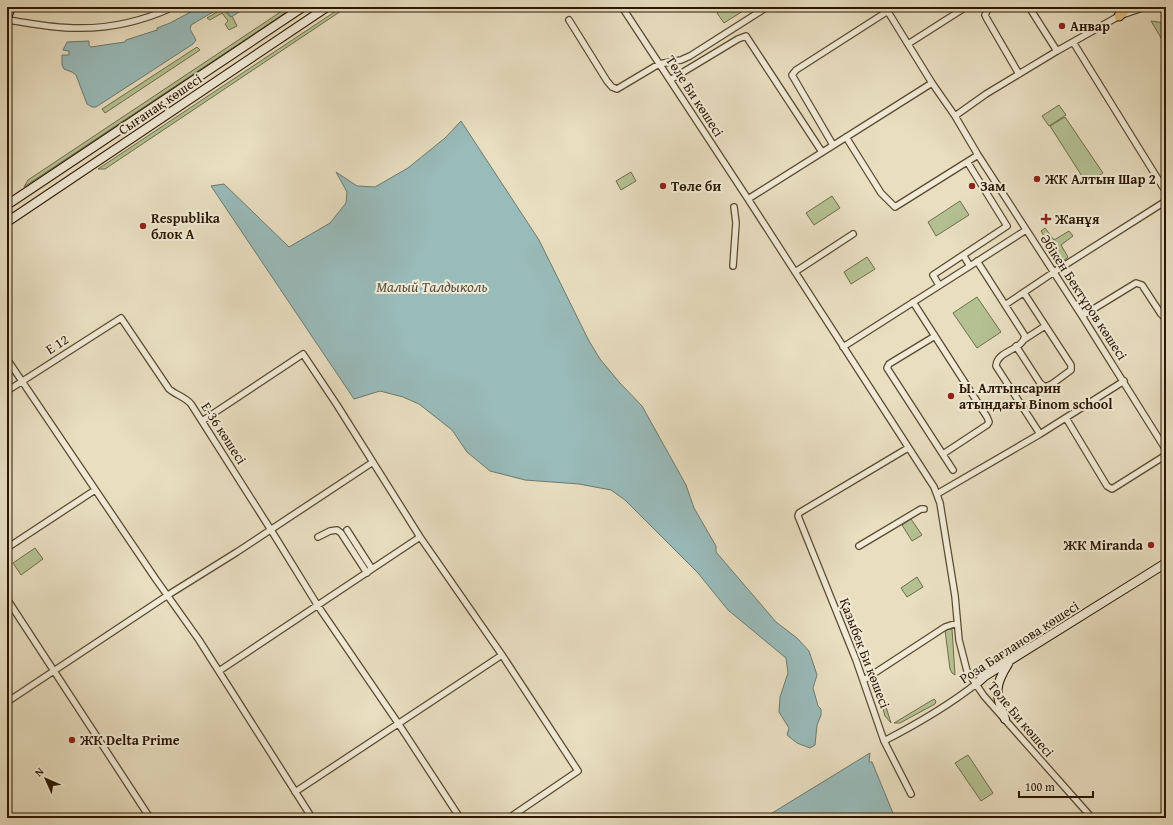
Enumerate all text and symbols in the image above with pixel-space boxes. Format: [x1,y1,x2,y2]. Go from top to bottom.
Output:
place label: Анвар [1070,16,1110,36]
marker: Анвар [1057,21,1067,31]
street label: Төле Би көшесі [661,51,729,141]
street label: Сығанақ көшесі [114,69,206,139]
place label: ЖК Алтын Шар 2 [1044,169,1156,189]
marker: ЖК Алтын Шар 2 [1032,174,1042,184]
place label: Төле би [671,176,721,196]
place label: Зам [980,176,1006,196]
marker: Төле би [658,181,668,191]
marker: Зам [967,181,977,191]
place label: Respublika блок А [151,208,221,244]
place label: Жанұя [1054,209,1100,229]
marker: Жанұя [1040,213,1052,225]
marker: Respublika блок А [138,221,148,231]
street label: Әбікен Бектұров көшесі [1036,230,1132,364]
water label: Малый Талдыколь [376,276,488,297]
street label: E 12 [42,329,72,359]
place label: Ы. Алтынсарин атындағы Binom school [959,378,1113,414]
marker: Ы. Алтынсарин атындағы Binom school [946,391,956,401]
street label: Е-36 көшесі [196,398,252,468]
place label: ЖК Miranda [1063,535,1144,555]
marker: ЖК Miranda [1146,540,1156,550]
street label: Қазыбек Би көшесі [835,595,895,711]
street label: Роза Бағланова көшесі [955,596,1083,688]
street label: Төле Би көшесі [983,677,1059,761]
place label: ЖК Delta Prime [79,730,180,750]
marker: ЖК Delta Prime [67,735,77,745]
north arrow [26,759,66,799]
text: N [31,763,48,780]
scale bar [1019,773,1093,799]
text: 100 m [1025,778,1055,795]

